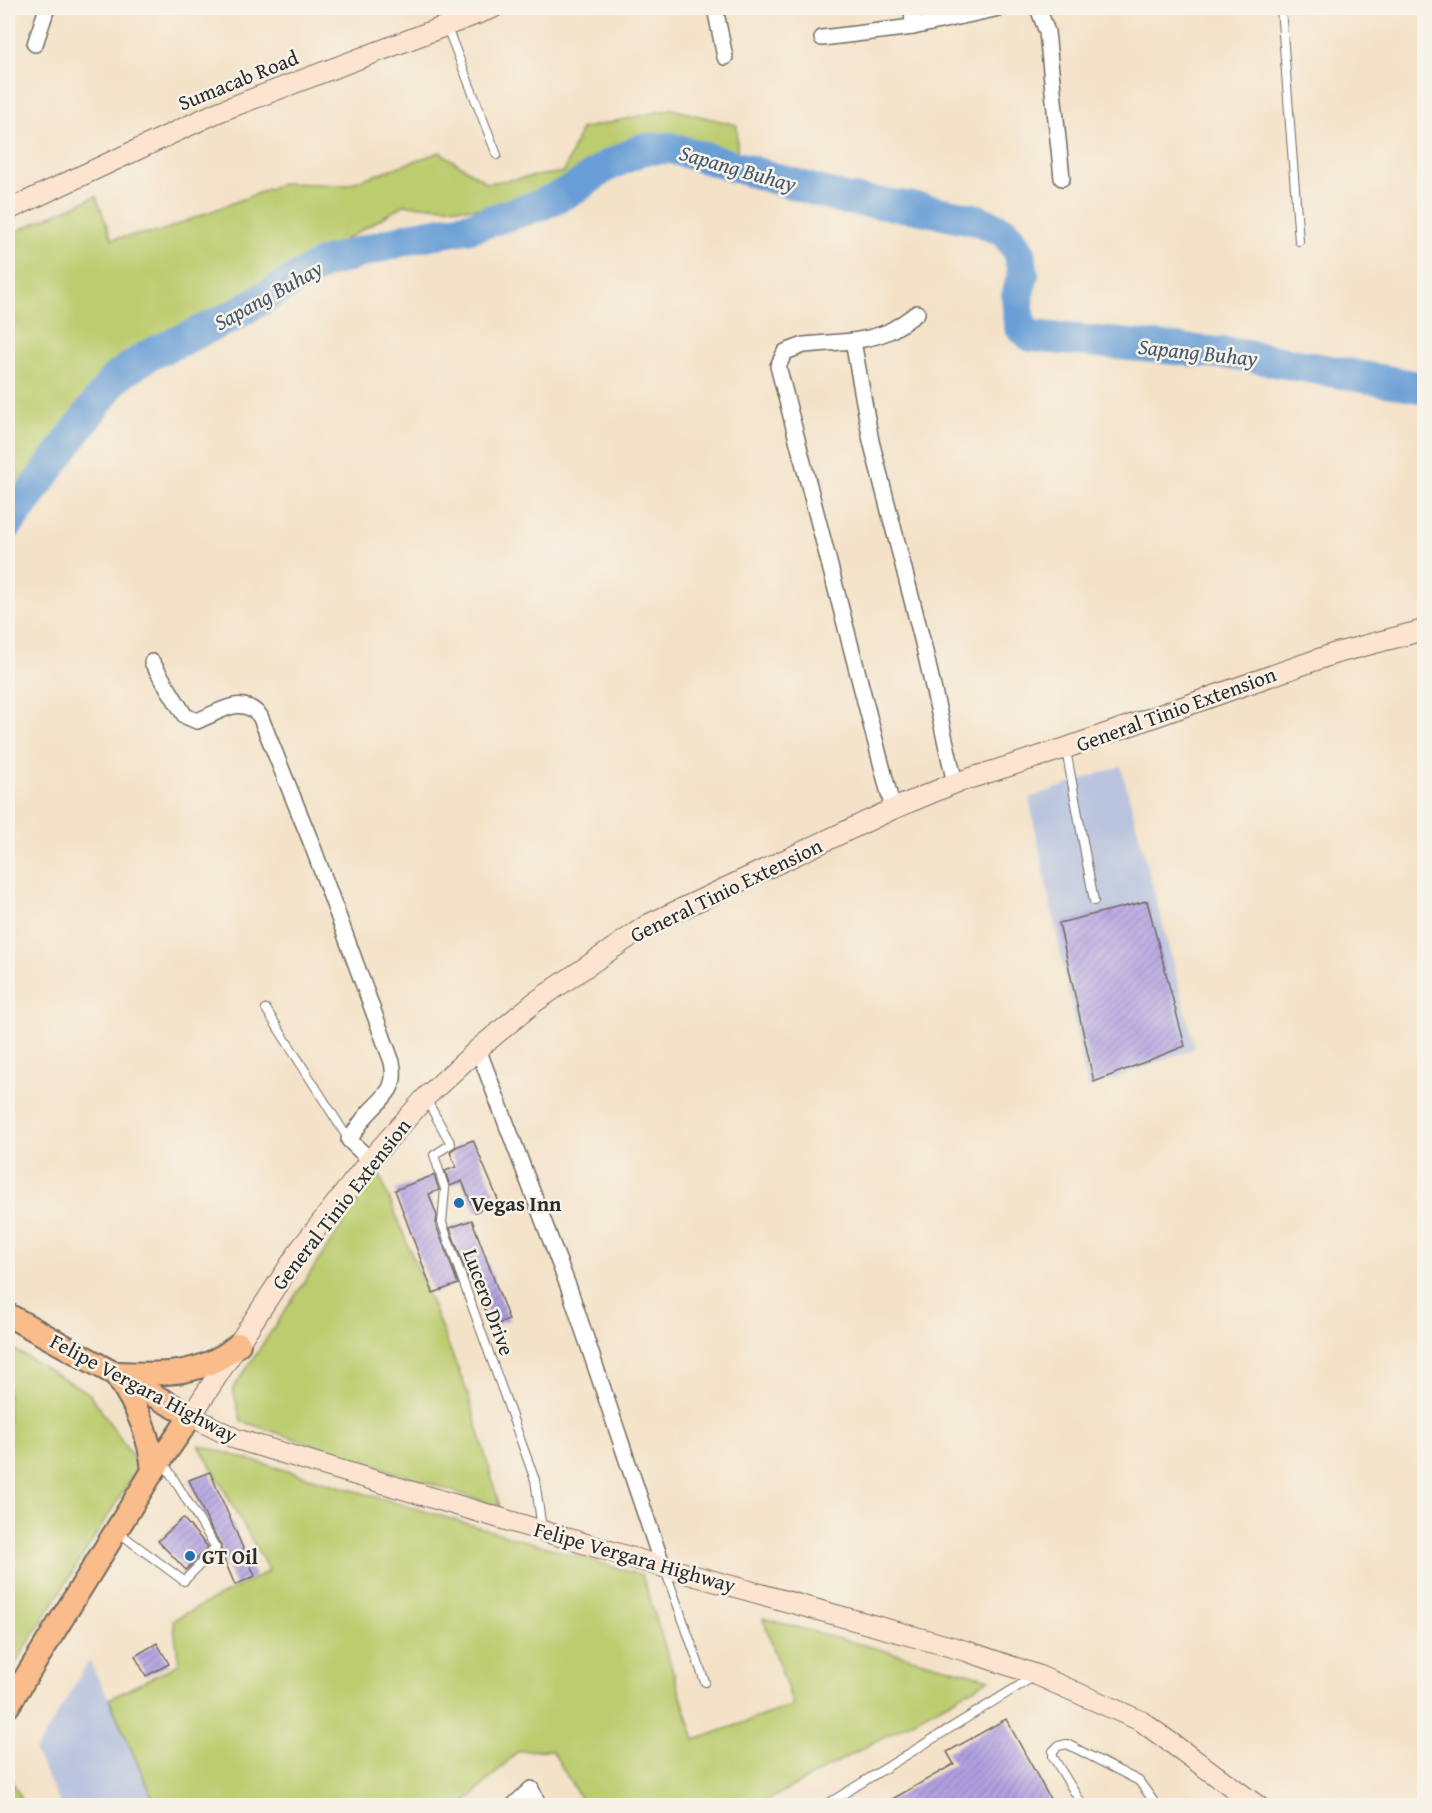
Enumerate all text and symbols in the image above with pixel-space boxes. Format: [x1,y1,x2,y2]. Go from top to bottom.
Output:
street label: Sumacab Road [173,41,304,118]
water label: Sapang Buhay [676,136,800,200]
water label: Sapang Buhay [208,252,328,338]
water label: Sapang Buhay [1137,330,1259,374]
street label: General Tinio Extension [1072,658,1280,760]
street label: General Tinio Extension [625,830,828,950]
street label: General Tinio Extension [264,1111,418,1297]
place label: Vegas Inn [471,1188,562,1219]
marker: Vegas Inn [452,1196,466,1210]
street label: Lucero Drive [455,1244,523,1360]
street label: Felipe Vergara Highway [45,1325,244,1451]
street label: Felipe Vergara Highway [531,1513,740,1601]
place label: GT Oil [202,1541,258,1572]
marker: GT Oil [183,1549,197,1563]

